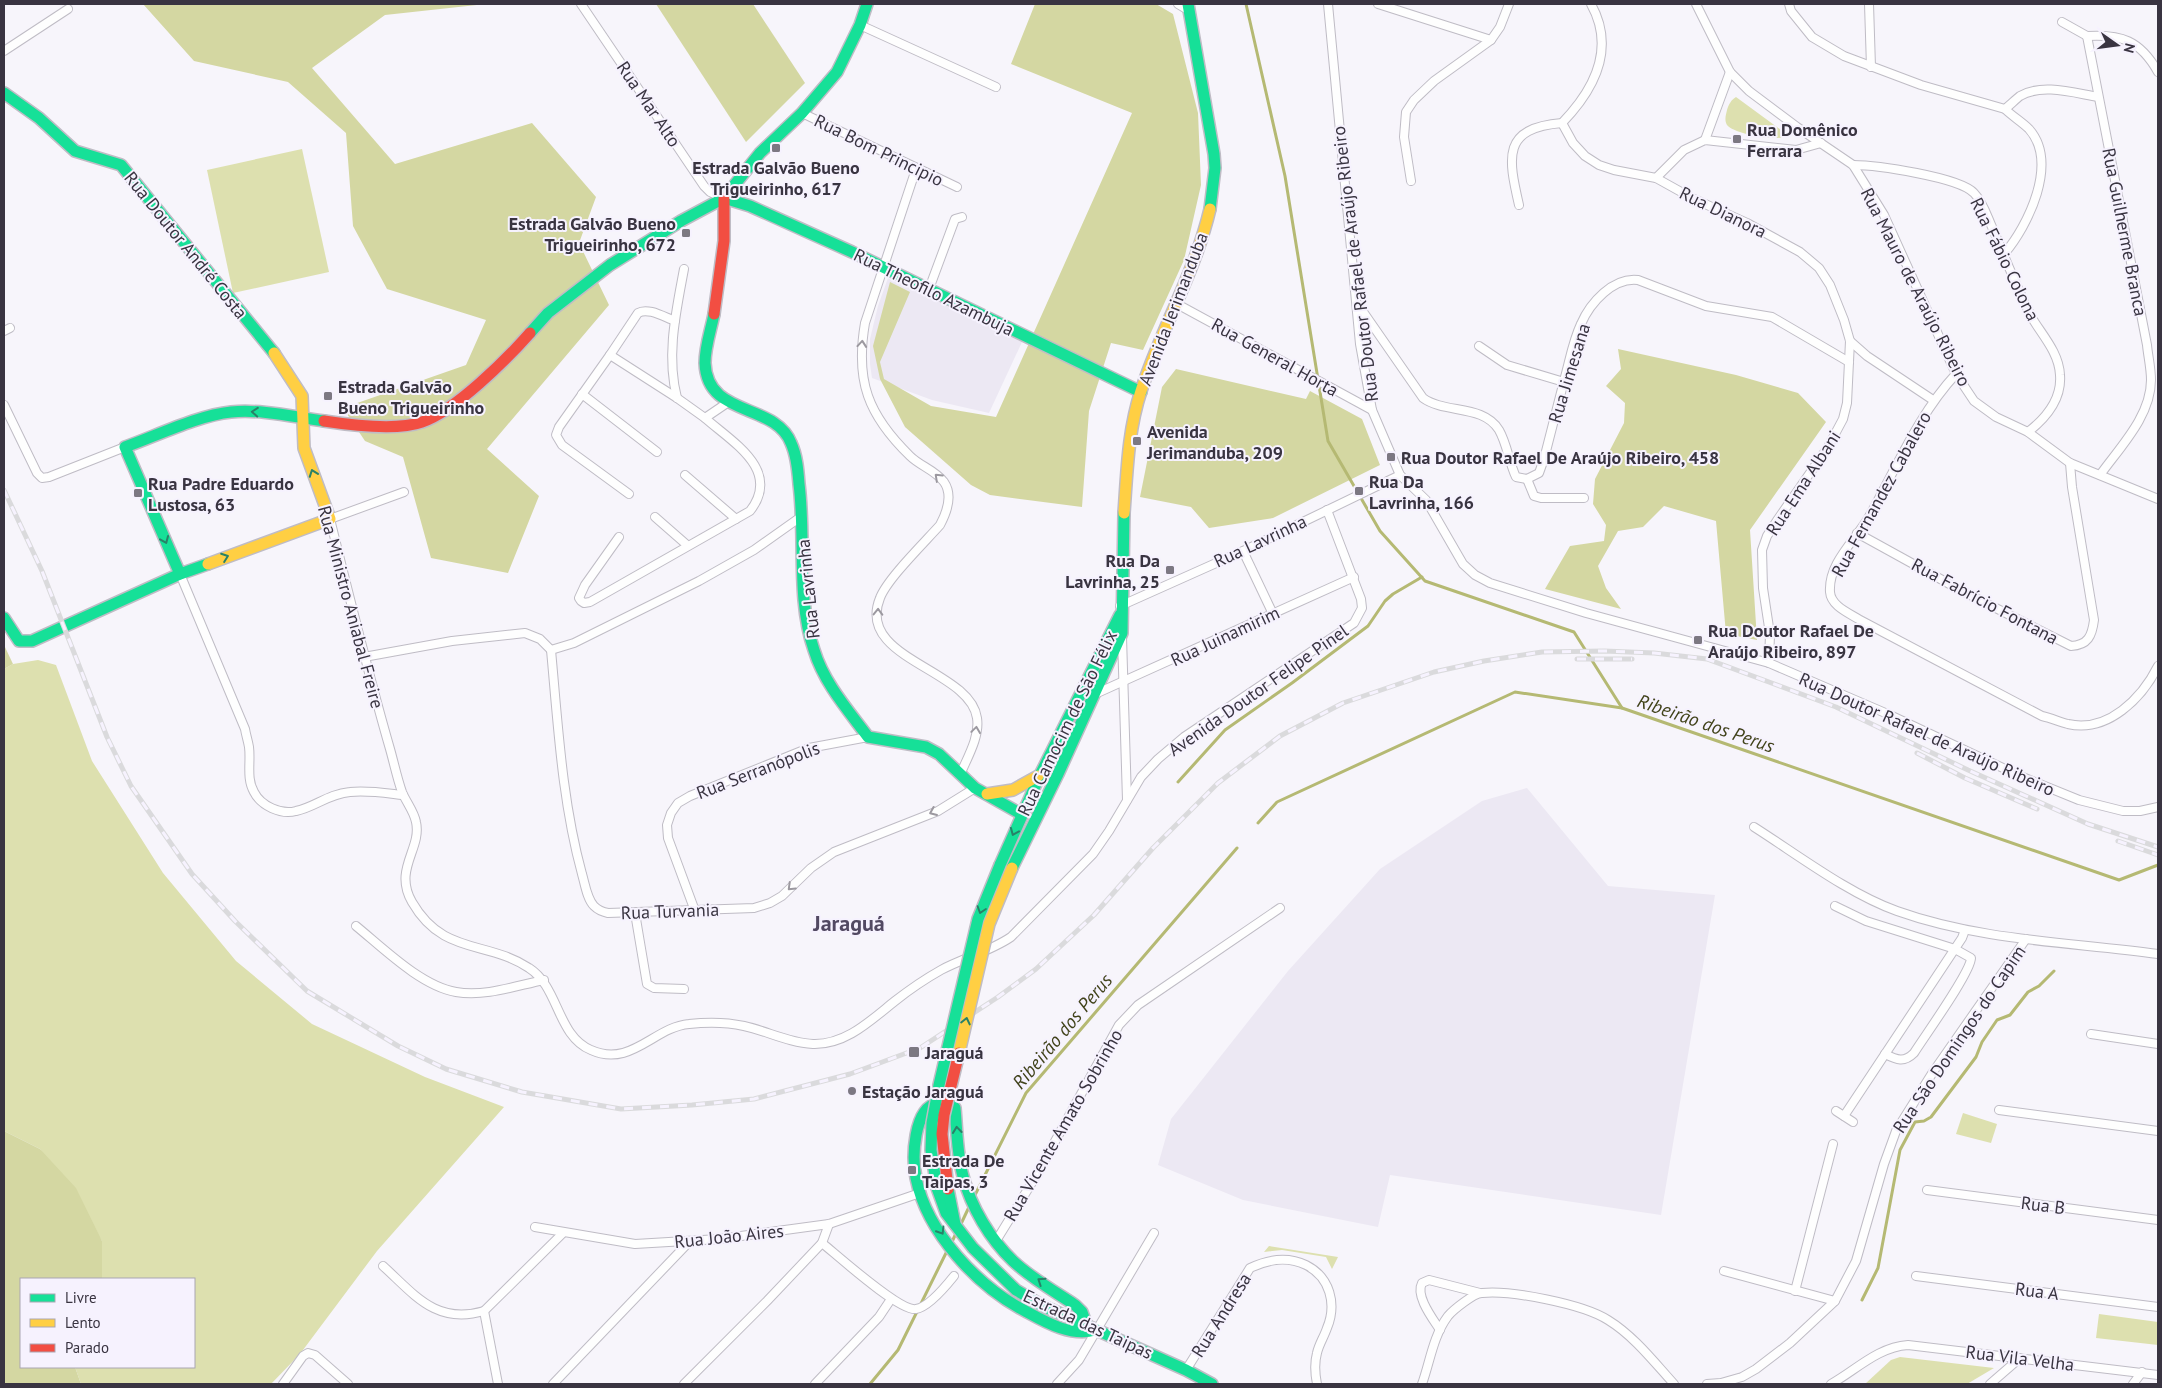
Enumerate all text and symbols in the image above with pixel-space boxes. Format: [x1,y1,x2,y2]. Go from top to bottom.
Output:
north arrow [2092,20,2142,70]
text: N [2120,42,2139,55]
street label: Rua Mar Alto [612,57,686,151]
street label: Rua Bom Principio [811,109,947,191]
place label: Rua Domênico Ferrara [1747,118,1858,162]
street label: Rua Doutor Rafael de Araújo Ribeiro [1327,125,1383,403]
marker: Rua Domênico Ferrara [1731,133,1743,145]
marker: Estrada Galvão Bueno Trigueirinho, 617 [770,142,782,154]
street label: Rua Guilherme Branca [2097,146,2153,318]
place label: Estrada Galvão Bueno Trigueirinho, 617 [692,156,860,200]
street label: Rua Doutor André Costa [119,167,253,323]
street label: Rua Dianora [1676,181,1770,243]
street label: Rua Mauro de Araújo Ribeiro [1856,184,1976,390]
street label: Rua Fábio Colona [1965,194,2045,324]
place label: Estrada Galvão Bueno Trigueirinho, 672 [509,212,676,256]
marker: Estrada Galvão Bueno Trigueirinho, 672 [680,227,692,239]
street label: Avenida Jerimanduba [1133,229,1213,389]
street label: Rua Theofilo Azambuja [850,243,1018,341]
street label: Rua General Horta [1207,313,1343,401]
street label: Rua Jimesana [1543,320,1595,426]
one-way arrow [856,340,867,348]
place label: Estrada Galvão Bueno Trigueirinho [338,375,484,419]
marker: Estrada Galvão Bueno Trigueirinho [322,390,334,402]
one-way arrow [250,407,258,418]
street label: Rua Fernandez Cabalero [1826,407,1936,581]
place label: Avenida Jerimanduba, 209 [1146,420,1283,464]
street label: Rua Ema Albani [1761,426,1845,540]
marker: Avenida Jerimanduba, 209 [1131,435,1143,447]
place label: Rua Doutor Rafael De Araújo Ribeiro, 458 [1401,446,1719,469]
marker: Rua Doutor Rafael De Araújo Ribeiro, 458 [1385,451,1397,463]
one-way arrow [309,469,319,478]
place label: Rua Da Lavrinha, 166 [1369,470,1474,514]
place label: Rua Padre Eduardo Lustosa, 63 [148,472,294,516]
one-way arrow [935,474,944,483]
marker: Rua Da Lavrinha, 166 [1353,485,1365,497]
marker: Rua Padre Eduardo Lustosa, 63 [132,487,144,499]
street label: Rua Ministro Aniabal Freire [313,503,389,711]
street label: Rua Lavrinha [1210,509,1310,573]
one-way arrow [158,535,169,544]
street label: Rua Lavrinha [791,538,825,640]
place label: Rua Da Lavrinha, 25 [1065,549,1160,593]
one-way arrow [221,553,229,563]
street label: Rua Fabrício Fontana [1908,553,2062,649]
marker: Rua Da Lavrinha, 25 [1164,564,1176,576]
street label: Rua Juinamirim [1167,601,1283,671]
one-way arrow [873,608,883,616]
street label: Avenida Doutor Felipe Pinel [1164,619,1353,761]
place label: Rua Doutor Rafael De Araújo Ribeiro, 897 [1708,619,1874,663]
street label: Rua Camocim de São Félix [1012,626,1122,820]
marker: Rua Doutor Rafael De Araújo Ribeiro, 897 [1692,634,1704,646]
street label: Rua Doutor Rafael de Araújo Ribeiro [1796,667,2058,801]
water label: Ribeirão dos Perus [1634,688,1778,758]
one-way arrow [970,725,981,733]
street label: Rua Serranópolis [693,736,823,804]
one-way arrow [929,806,938,817]
one-way arrow [1010,827,1020,836]
one-way arrow [788,881,797,890]
street label: Rua Turvania [620,898,720,924]
one-way arrow [977,905,987,913]
district label: Jaraguá [812,909,885,937]
street label: Rua São Domingos do Capim [1888,941,2030,1137]
water label: Ribeirão dos Perus [1007,968,1117,1094]
one-way arrow [960,1016,971,1025]
street label: Rua Vicente Amato Sobrinho [999,1025,1127,1225]
place label: Jaraguá [924,1041,984,1064]
marker: Jaraguá [907,1045,921,1059]
place label: Estação Jaraguá [862,1080,984,1103]
marker: Estação Jaraguá [846,1085,858,1097]
one-way arrow [952,1126,963,1134]
place label: Estrada De Taipas, 3 [922,1149,1005,1193]
marker: Estrada De Taipas, 3 [906,1164,918,1176]
street label: Rua B [2020,1191,2066,1219]
street label: Rua João Aires [673,1219,785,1253]
one-way arrow [935,1226,944,1235]
street label: Rua Andresa [1186,1269,1256,1361]
street label: Rua A [2014,1277,2061,1305]
legend [20,1278,195,1368]
one-way arrow [1037,1278,1046,1287]
street label: Estrada das Taipas [1020,1284,1156,1364]
text: Livre [65,1288,97,1307]
text: Lento [65,1313,101,1332]
text: Parado [65,1338,109,1357]
street label: Rua Vila Velha [1964,1340,2076,1376]

